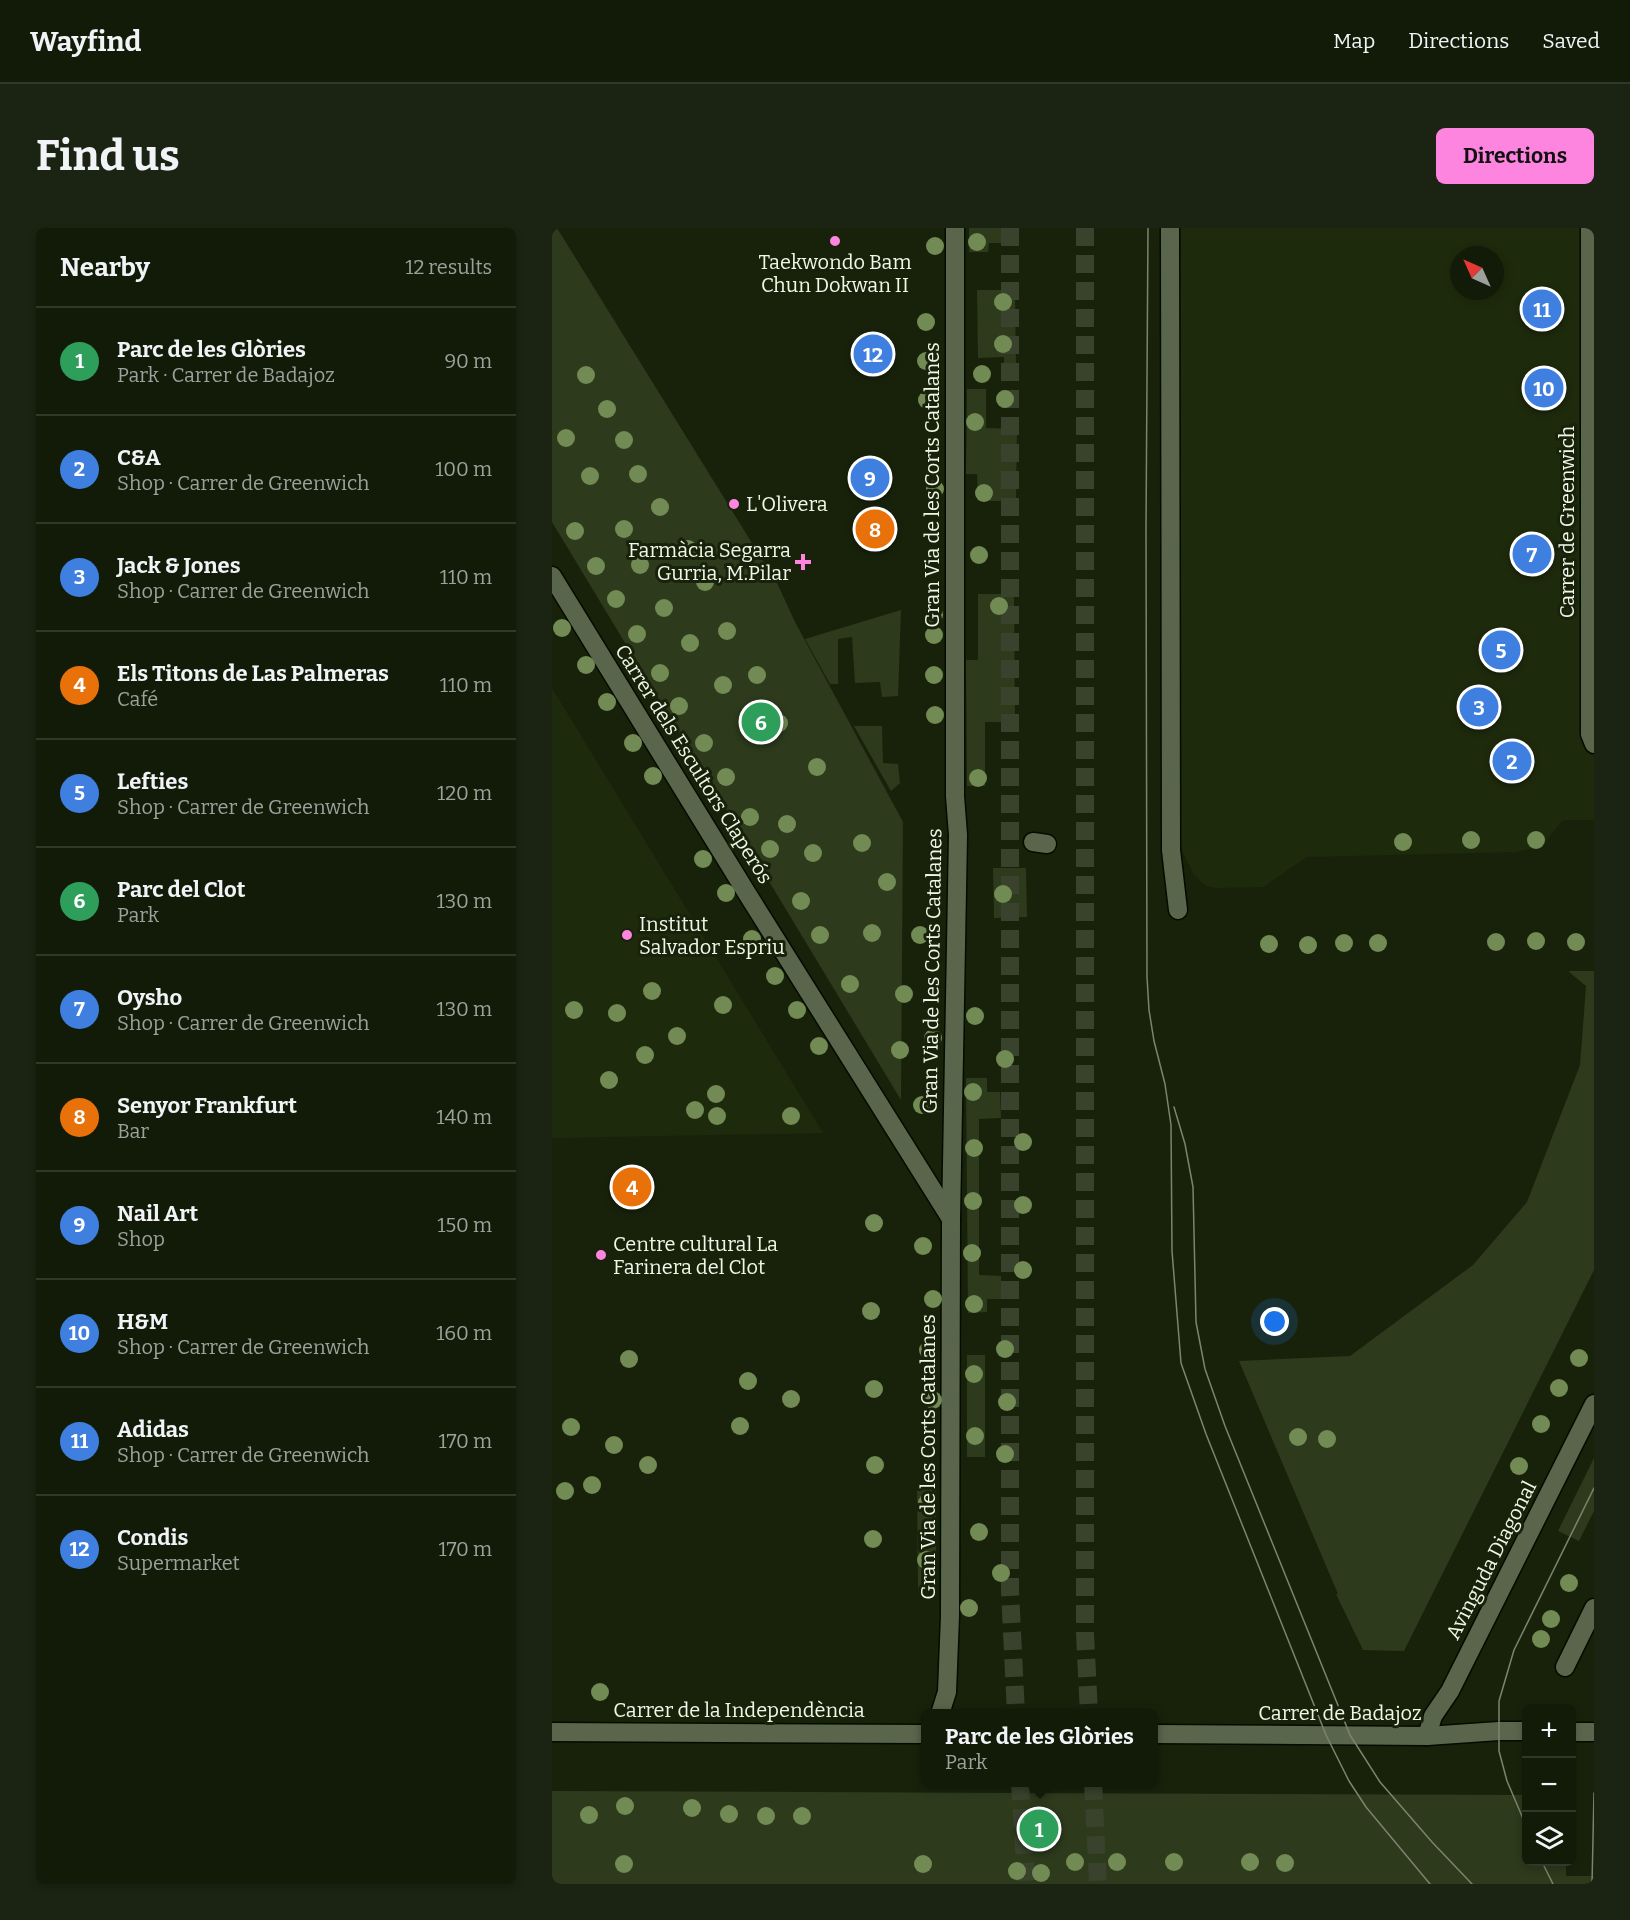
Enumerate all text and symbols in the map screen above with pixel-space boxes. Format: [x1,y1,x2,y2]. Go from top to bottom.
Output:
text: Wayfind [30,25,141,58]
text: Map [1333,28,1375,54]
text: Directions [1408,28,1509,54]
text: Saved [1542,28,1600,54]
button: Directions [1436,128,1594,184]
text: Find us [36,131,180,181]
marker: Taekwondo Bam Chun Dokwan II [828,234,842,248]
north arrow [1450,246,1504,300]
place label: Taekwondo Bam Chun Dokwan II [758,250,912,297]
text: Nearby [60,252,150,283]
text: 12 results [405,255,492,279]
pin: 11 [1522,286,1562,332]
pin: 12 [854,332,892,376]
text: Parc de les Glòries [117,336,306,363]
street label: Gran Via de les Corts Catalanes [920,342,944,628]
text: 1 [75,349,84,373]
text: 90 m [444,349,492,373]
text: Park · Carrer de Badajoz [117,363,335,387]
pin: 10 [1524,366,1564,410]
street label: Carrer de Greenwich [1555,425,1579,618]
text: C&A [117,444,161,471]
pin: 9 [850,456,890,500]
text: 2 [74,457,85,481]
text: 100 m [435,457,492,481]
text: Shop · Carrer de Greenwich [117,471,369,495]
place label: L'Olivera [746,492,828,516]
marker: L'Olivera [727,497,741,511]
pin: 8 [856,506,894,552]
pin: 7 [1512,532,1552,576]
place label: Farmàcia Segarra Gurria, M.Pilar [628,538,791,585]
text: Jack & Jones [117,552,241,579]
marker: Farmàcia Segarra Gurria, M.Pilar [796,555,810,569]
text: 3 [74,565,85,589]
text: 110 m [440,565,492,589]
text: Shop · Carrer de Greenwich [117,579,369,603]
pin: 5 [1482,628,1520,672]
street label: Carrer dels Escultors Claperós [610,640,778,888]
text: Els Titons de Las Palmeras [117,660,389,687]
text: 4 [73,673,86,697]
text: 110 m [440,673,492,697]
pin: 3 [1460,684,1498,730]
text: Café [117,687,158,711]
pin: 6 [742,700,780,744]
pin: 2 [1492,738,1532,784]
text: Lefties [117,768,188,795]
text: 5 [74,781,85,805]
text: 120 m [437,781,492,805]
text: Shop · Carrer de Greenwich [117,795,369,819]
street label: Gran Via de les Corts Catalanes [918,828,946,1114]
text: Parc del Clot [117,876,245,903]
text: 6 [74,889,85,913]
text: 130 m [437,889,492,913]
text: Park [117,903,159,927]
place label: Institut Salvador Espriu [639,912,785,959]
marker: Institut Salvador Espriu [620,928,634,942]
text: Oysho [117,984,182,1011]
text: 7 [74,997,85,1021]
text: 130 m [437,997,492,1021]
text: Shop · Carrer de Greenwich [117,1011,369,1035]
text: Senyor Frankfurt [117,1092,297,1119]
text: 8 [73,1105,86,1129]
text: 140 m [436,1105,492,1129]
text: Bar [117,1119,149,1143]
pin: 4 [612,1164,652,1210]
text: Nail Art [117,1200,198,1227]
text: 9 [74,1213,85,1237]
text: 150 m [437,1213,492,1237]
text: Shop [117,1227,165,1251]
place label: Centre cultural La Farinera del Clot [613,1232,778,1279]
marker: Centre cultural La Farinera del Clot [594,1248,608,1262]
your location [1260,1307,1289,1336]
text: H&M [117,1308,168,1335]
street label: Gran Via de les Corts Catalanes [916,1314,940,1600]
text: 10 [69,1321,90,1345]
text: 160 m [436,1321,492,1345]
text: Shop · Carrer de Greenwich [117,1335,369,1359]
text: Adidas [117,1416,189,1443]
text: 11 [71,1429,88,1453]
text: 170 m [439,1429,492,1453]
text: Shop · Carrer de Greenwich [117,1443,369,1467]
street label: Avinguda Diagonal [1441,1476,1541,1643]
text: Condis [117,1524,188,1551]
text: 12 [70,1537,89,1561]
text: 170 m [439,1537,492,1561]
text: Supermarket [117,1551,240,1575]
street label: Carrer de la Independència [613,1698,865,1722]
street label: Carrer de Badajoz [1258,1701,1422,1726]
map controls [1522,1704,1576,1866]
button: + [1522,1704,1576,1758]
popup [921,1709,1158,1787]
text: Parc de les Glòries [945,1723,1134,1750]
text: Park [945,1750,987,1774]
button: − [1522,1758,1576,1812]
pin: 1 [1020,1806,1058,1852]
button: layers [1522,1812,1576,1866]

